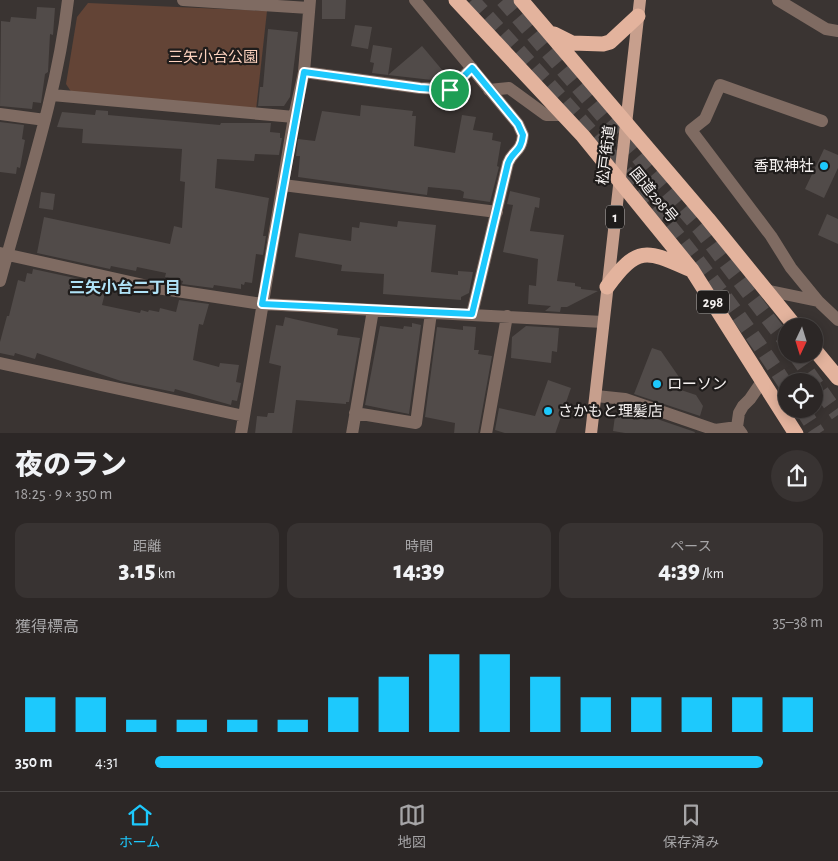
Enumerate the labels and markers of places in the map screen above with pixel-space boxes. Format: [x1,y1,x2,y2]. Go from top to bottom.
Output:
pin [429,69,471,111]
place label: 香取神社 [754,158,814,174]
marker: 香取神社 [818,160,830,172]
place label: ローソン [667,377,727,392]
marker: ローソン [651,378,663,390]
place label: さかもと理髪店 [558,403,663,419]
marker: さかもと理髪店 [542,405,554,417]

